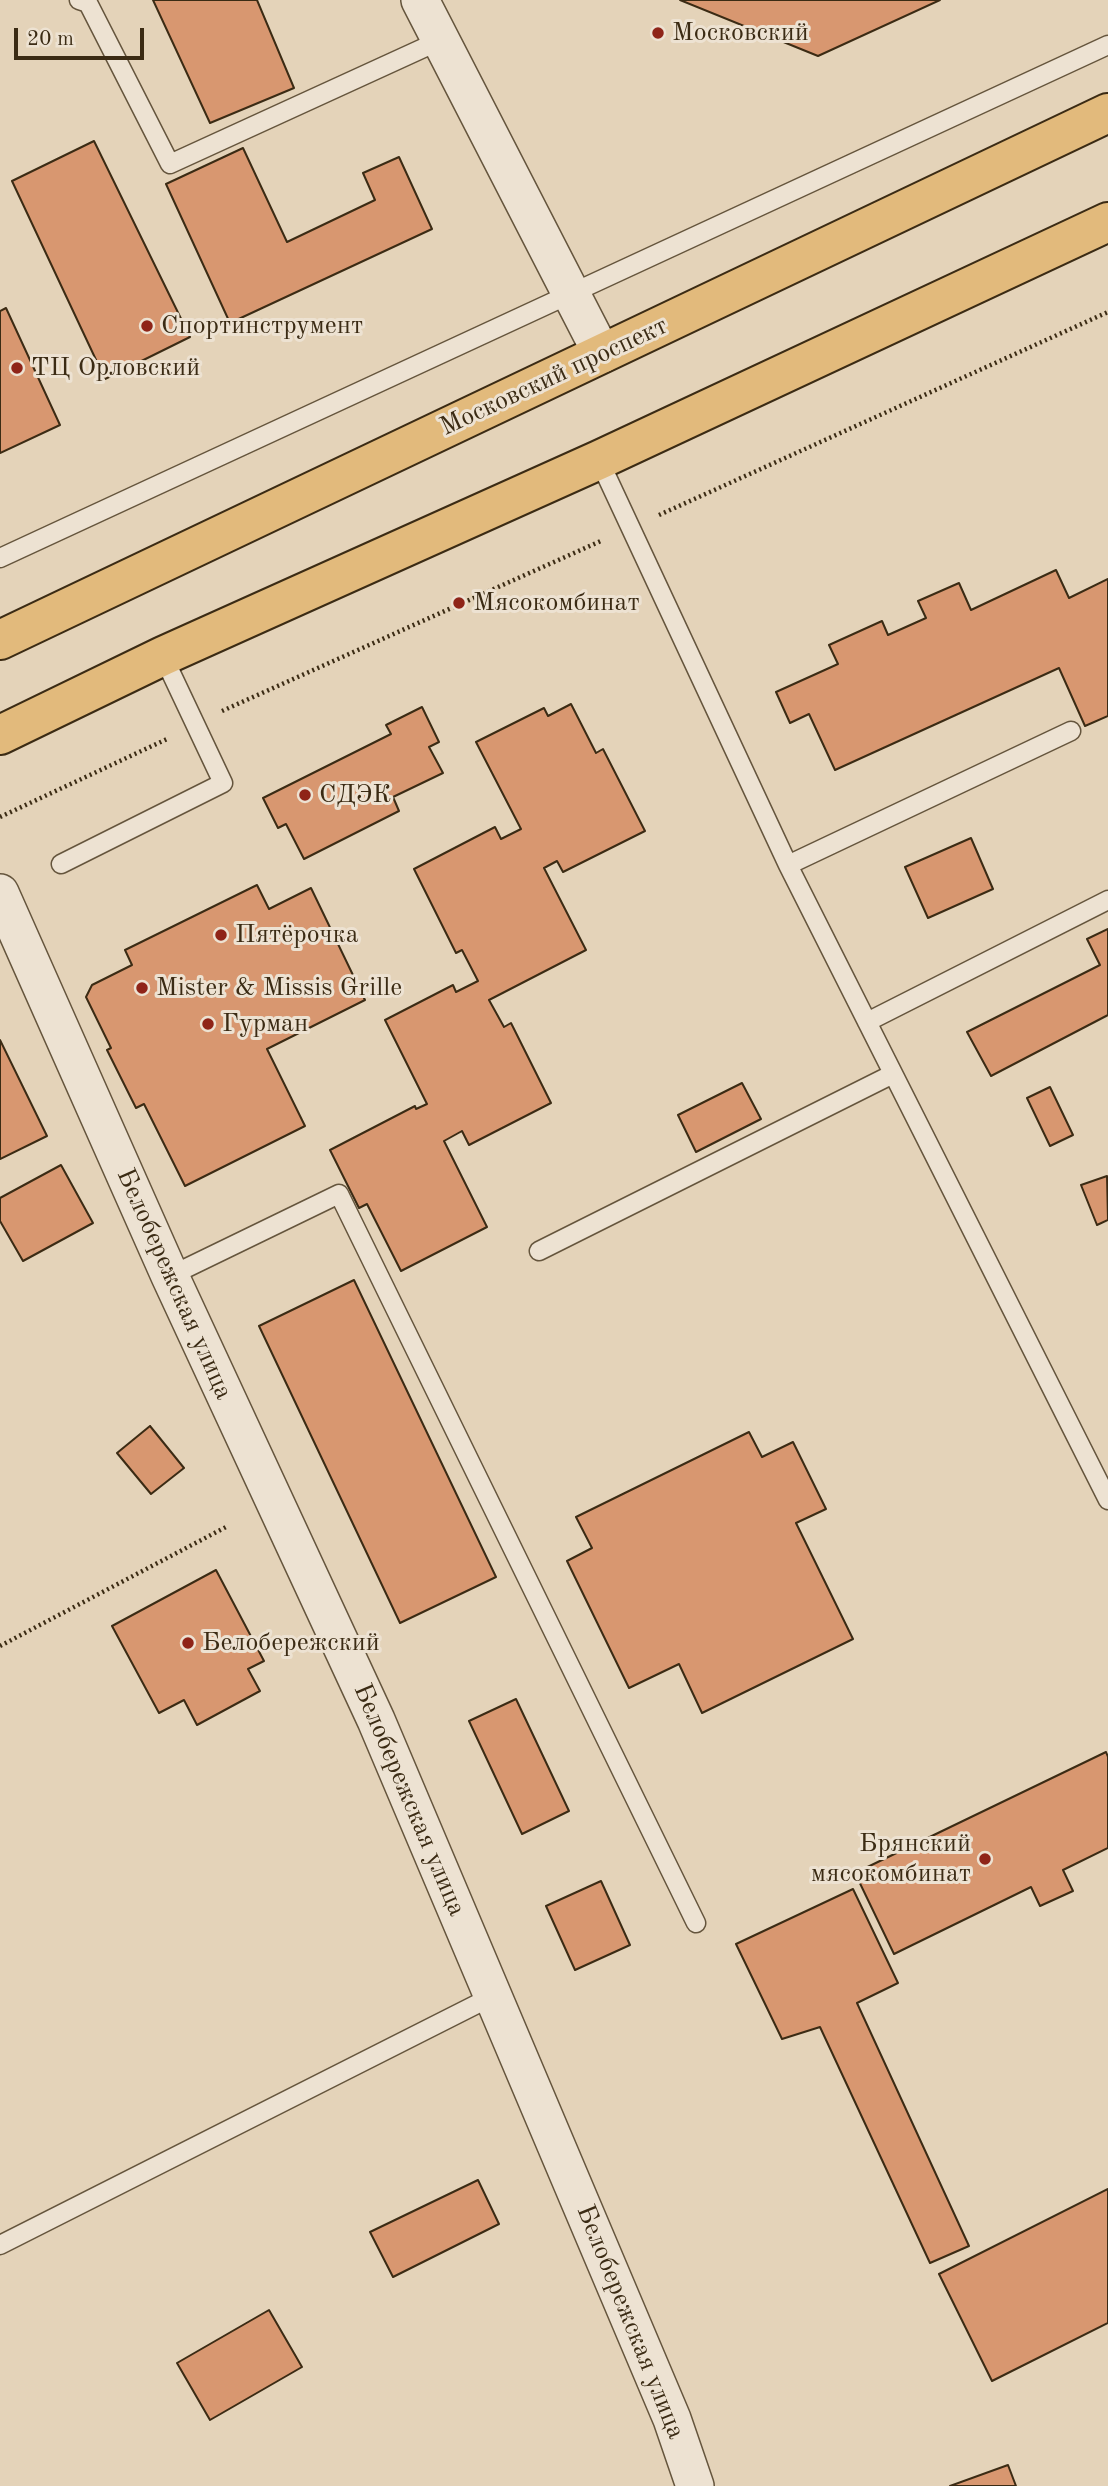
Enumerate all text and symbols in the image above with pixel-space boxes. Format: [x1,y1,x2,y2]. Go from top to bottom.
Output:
scale bar [18,14,147,58]
place label: Московский [672,17,809,49]
marker: Московский [650,25,666,41]
text: 20 m [27,29,74,50]
place label: Спортинструмент [161,310,363,342]
street label: Московский проспект [435,311,673,443]
marker: Спортинструмент [139,318,155,334]
place label: ТЦ Орловский [31,352,200,384]
marker: ТЦ Орловский [9,360,25,376]
place label: Мясокомбинат [473,587,640,619]
marker: Мясокомбинат [451,595,467,611]
place label: СДЭК [319,779,391,811]
marker: СДЭК [297,787,313,803]
place label: Пятёрочка [235,919,358,951]
marker: Пятёрочка [213,927,229,943]
place label: Mister & Missis Grille [156,972,402,1004]
marker: Mister & Missis Grille [134,980,150,996]
place label: Гурман [222,1008,308,1040]
marker: Гурман [200,1016,216,1032]
street label: Белобережская улица [109,1164,239,1404]
place label: Белобережский [202,1627,380,1659]
marker: Белобережский [180,1635,196,1651]
street label: Белобережская улица [346,1679,472,1921]
place label: Брянский мясокомбинат [811,1828,971,1890]
marker: Брянский мясокомбинат [977,1851,993,1867]
street label: Белобережская улица [569,2200,691,2444]

